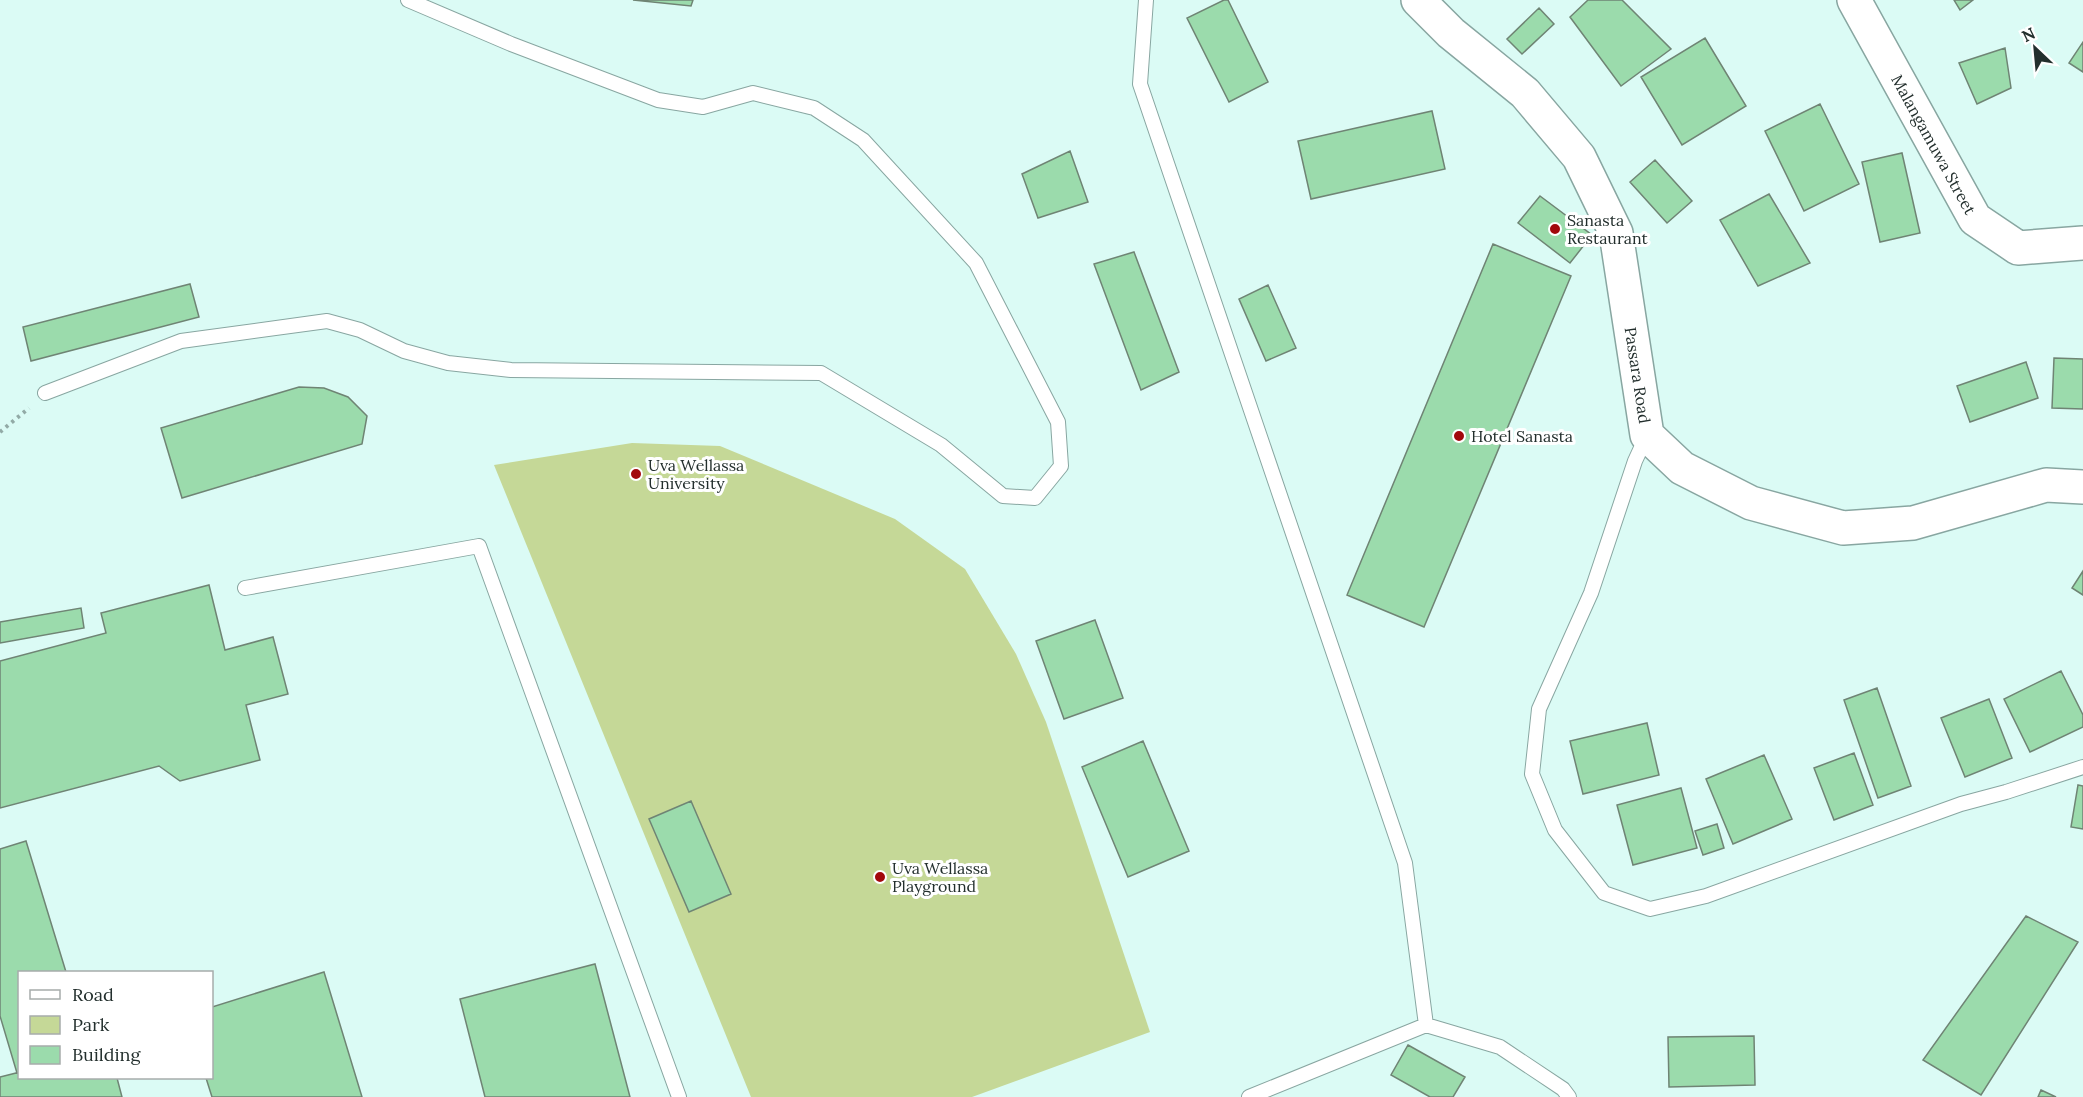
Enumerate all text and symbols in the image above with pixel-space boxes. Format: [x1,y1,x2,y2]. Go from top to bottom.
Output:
north arrow [2005,18,2065,78]
text: N [2018,23,2038,46]
street label: Malangamuwa Street [1887,71,1981,219]
place label: Sanasta Restaurant [1567,210,1649,248]
marker: Sanasta Restaurant [1548,222,1562,236]
street label: Passara Road [1621,325,1655,425]
place label: Hotel Sanasta [1471,426,1573,446]
marker: Hotel Sanasta [1452,429,1466,443]
place label: Uva Wellassa University [648,455,744,493]
marker: Uva Wellassa University [629,467,643,481]
place label: Uva Wellassa Playground [892,858,988,896]
marker: Uva Wellassa Playground [873,870,887,884]
legend [18,971,213,1079]
text: Road [72,983,114,1006]
text: Park [72,1013,110,1036]
text: Building [72,1043,142,1066]

